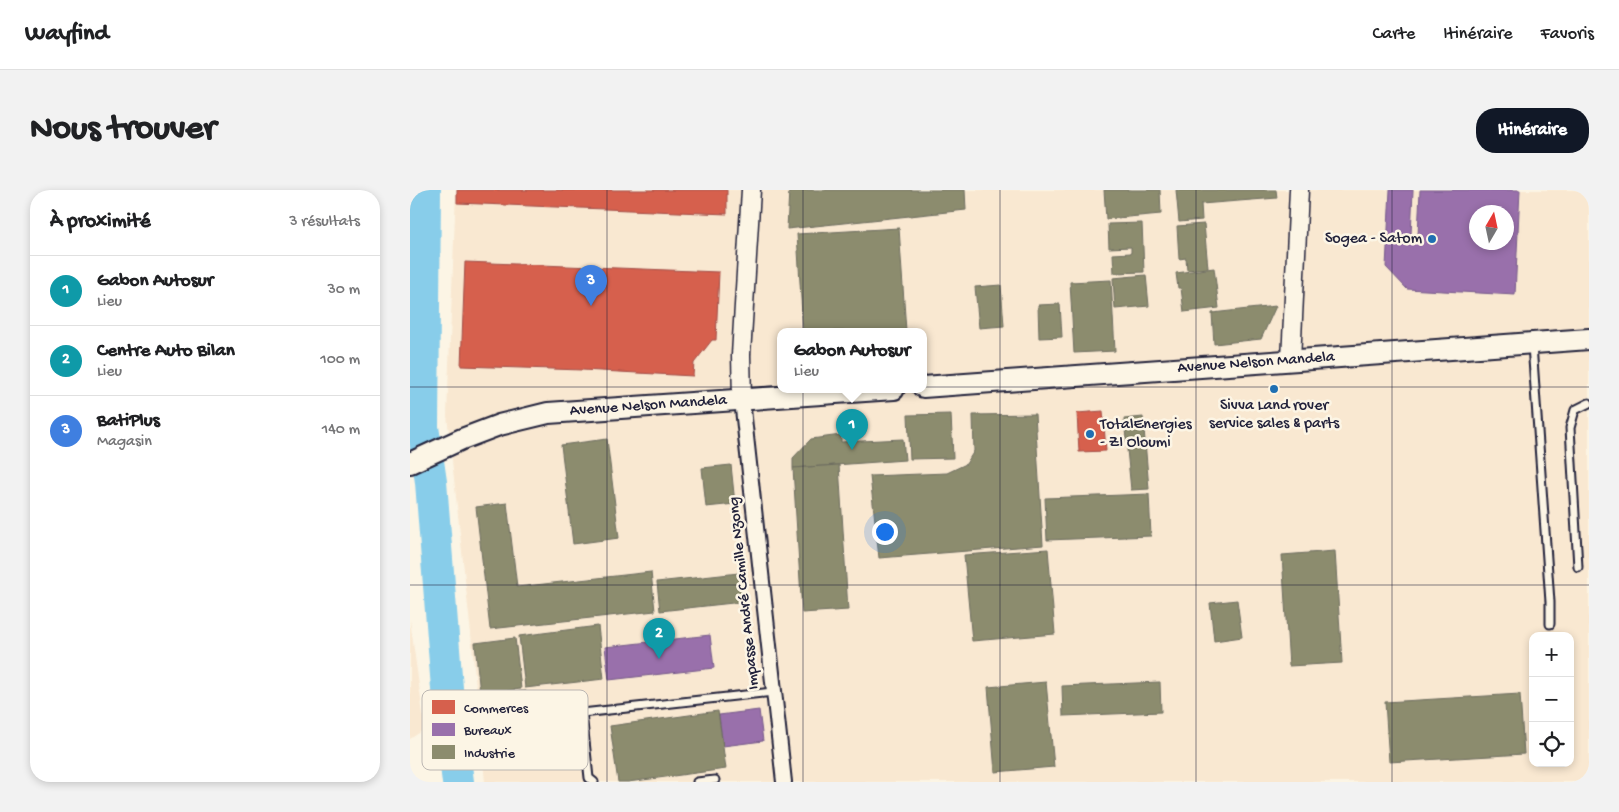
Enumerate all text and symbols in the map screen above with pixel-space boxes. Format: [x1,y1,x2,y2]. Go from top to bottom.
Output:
text: Wayfind [25,20,109,49]
text: Carte [1372,24,1415,45]
text: Itinéraire [1443,24,1513,45]
text: Favoris [1541,24,1594,45]
button: Itinéraire [1476,108,1589,153]
text: Nous trouver [30,110,216,151]
north arrow [1469,205,1514,250]
text: À proximité [50,210,151,235]
text: 3 résultats [289,213,360,232]
place label: Sogea - Satom [1325,230,1423,249]
marker: Sogea - Satom [1426,233,1438,245]
pin: 3 [575,265,607,306]
text: Gabon Autosur [97,270,213,293]
text: 1 [63,281,69,300]
text: 30 m [327,281,360,300]
text: Lieu [97,293,122,312]
popup [777,328,927,393]
text: Centre Auto Bilan [97,340,235,363]
text: Gabon Autosur [794,340,910,363]
street label: Avenue Nelson Mandela [1177,348,1336,378]
text: 2 [62,351,70,370]
text: 100 m [320,351,360,370]
text: Lieu [97,363,122,382]
text: Lieu [794,363,819,382]
marker: Sivva Land rover service sales & parts [1268,383,1280,395]
street label: Avenue Nelson Mandela [569,391,729,421]
place label: Sivva Land rover service sales & parts [1209,397,1340,434]
pin: 1 [836,409,868,450]
text: BatiPlus [97,410,160,433]
place label: TotalEnergies - ZI Oloumi [1099,416,1193,453]
text: 3 [62,421,70,440]
text: 140 m [322,421,360,440]
marker: TotalEnergies - ZI Oloumi [1084,428,1096,440]
text: Magasin [97,433,152,452]
street label: Impasse André Camille Nzong [725,496,765,690]
your location [872,519,898,545]
pin: 2 [643,618,675,659]
map controls [1529,632,1574,767]
button: + [1529,632,1574,677]
button: − [1529,677,1574,722]
legend [422,690,588,770]
text: Commerces [464,701,529,718]
button: locate [1529,722,1574,767]
text: Bureaux [463,723,512,740]
text: Industrie [464,746,516,763]

